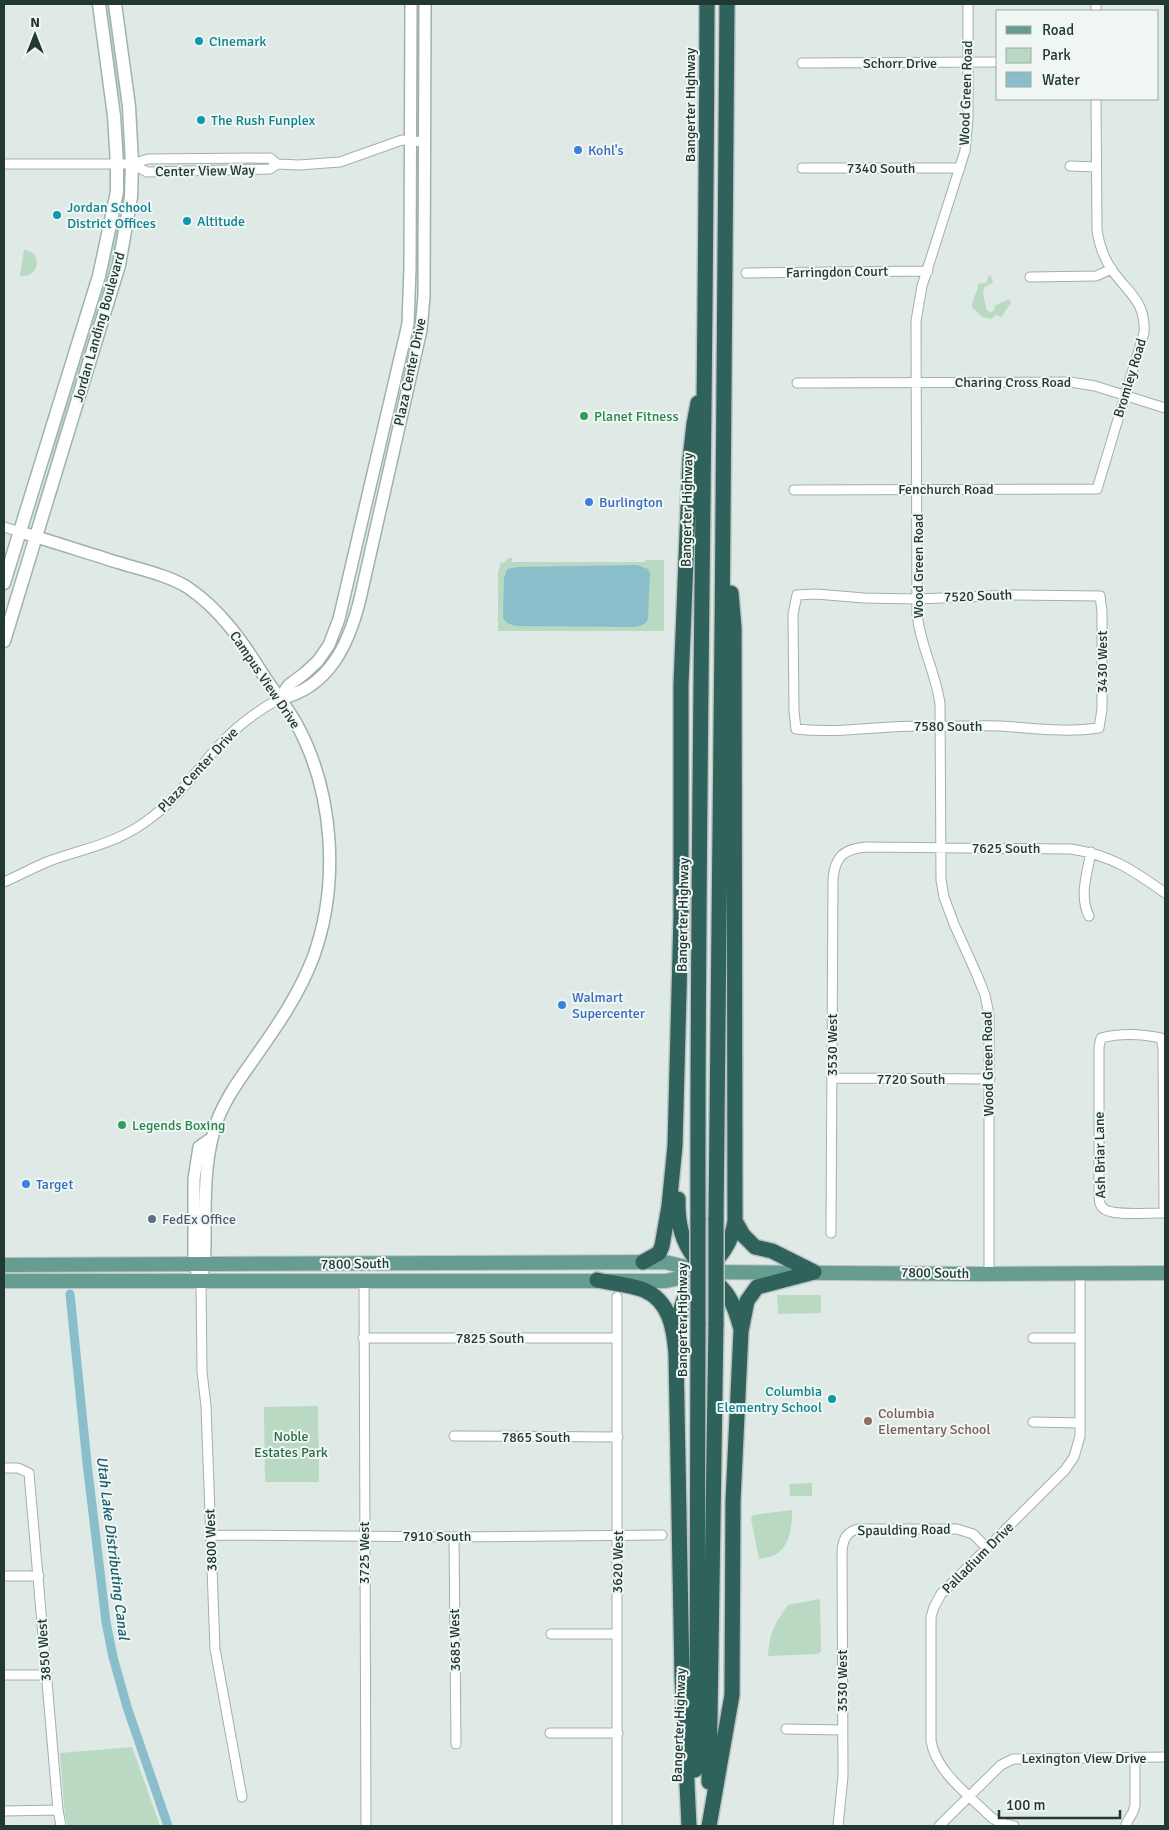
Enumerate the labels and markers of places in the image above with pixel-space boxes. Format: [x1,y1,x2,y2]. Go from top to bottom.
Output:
place label: Cinemark [209,33,266,50]
marker: Cinemark [193,35,205,47]
place label: The Rush Funplex [211,112,316,129]
marker: The Rush Funplex [195,114,207,126]
place label: Kohl's [588,142,624,159]
marker: Kohl's [572,144,584,156]
place label: Jordan School District Offices [67,199,156,232]
marker: Jordan School District Offices [51,209,63,221]
place label: Altitude [197,213,245,230]
marker: Altitude [181,215,193,227]
place label: Planet Fitness [594,408,679,425]
marker: Planet Fitness [578,410,590,422]
place label: Burlington [599,494,663,511]
marker: Burlington [583,496,595,508]
place label: Walmart Supercenter [572,989,646,1022]
marker: Walmart Supercenter [556,999,568,1011]
place label: Legends Boxing [132,1117,225,1134]
marker: Legends Boxing [116,1119,128,1131]
place label: Target [36,1176,73,1193]
marker: Target [20,1178,32,1190]
place label: FedEx Office [162,1211,236,1228]
marker: FedEx Office [146,1213,158,1225]
place label: Columbia Elementry School [717,1383,822,1416]
marker: Columbia Elementry School [826,1393,838,1405]
place label: Columbia Elementary School [878,1405,991,1438]
marker: Columbia Elementary School [862,1415,874,1427]

